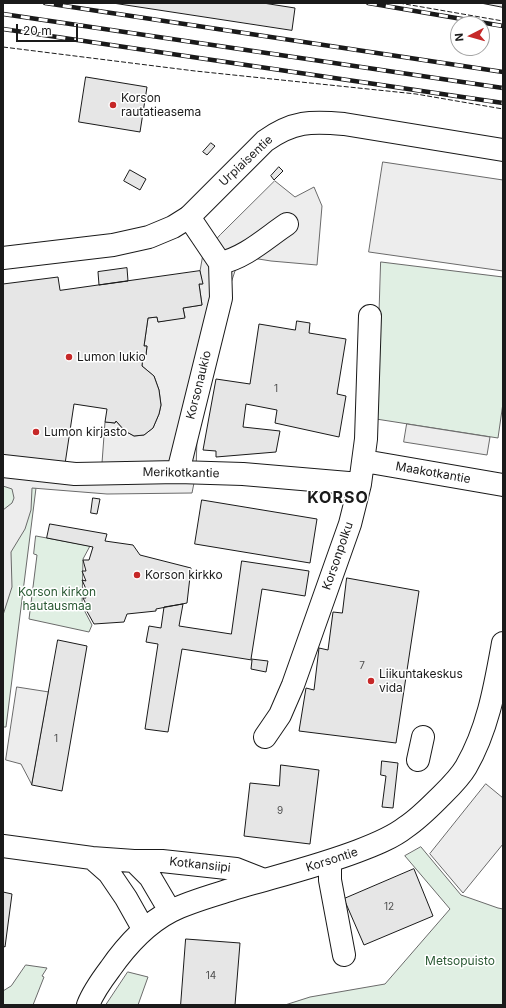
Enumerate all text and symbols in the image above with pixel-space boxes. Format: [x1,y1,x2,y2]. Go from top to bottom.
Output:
scale bar [18,16,80,42]
north arrow [450,16,490,56]
text: 20 m [23,23,52,38]
text: N [452,32,466,42]
place label: Korson rautatieasema [121,91,201,119]
marker: Korson rautatieasema [108,100,118,110]
street label: Urpiaisentie [216,133,276,189]
street label: Korsonaukio [183,349,215,421]
place label: Lumon lukio [77,350,146,364]
marker: Lumon lukio [64,352,74,362]
house number: 1 [274,383,278,395]
place label: Lumon kirjasto [44,425,127,439]
marker: Lumon kirjasto [31,427,41,437]
street label: Maakotkantie [394,459,472,487]
street label: Merikotkantie [142,465,220,481]
district label: KORSO [307,488,369,508]
street label: Korsonpolku [320,520,356,592]
place label: Korson kirkko [145,568,223,582]
marker: Korson kirkko [132,570,142,580]
park label: Korson kirkon hautausmaa [18,585,96,613]
house number: 7 [359,660,365,672]
place label: Liikuntakeskus vida [379,667,463,695]
marker: Liikuntakeskus vida [366,676,376,686]
house number: 1 [54,733,58,745]
house number: 9 [277,805,283,817]
street label: Korsontie [304,845,360,875]
street label: Kotkansiipi [169,855,231,875]
house number: 12 [384,901,394,913]
park label: Metsopuisto [425,954,495,968]
house number: 14 [206,970,216,982]

